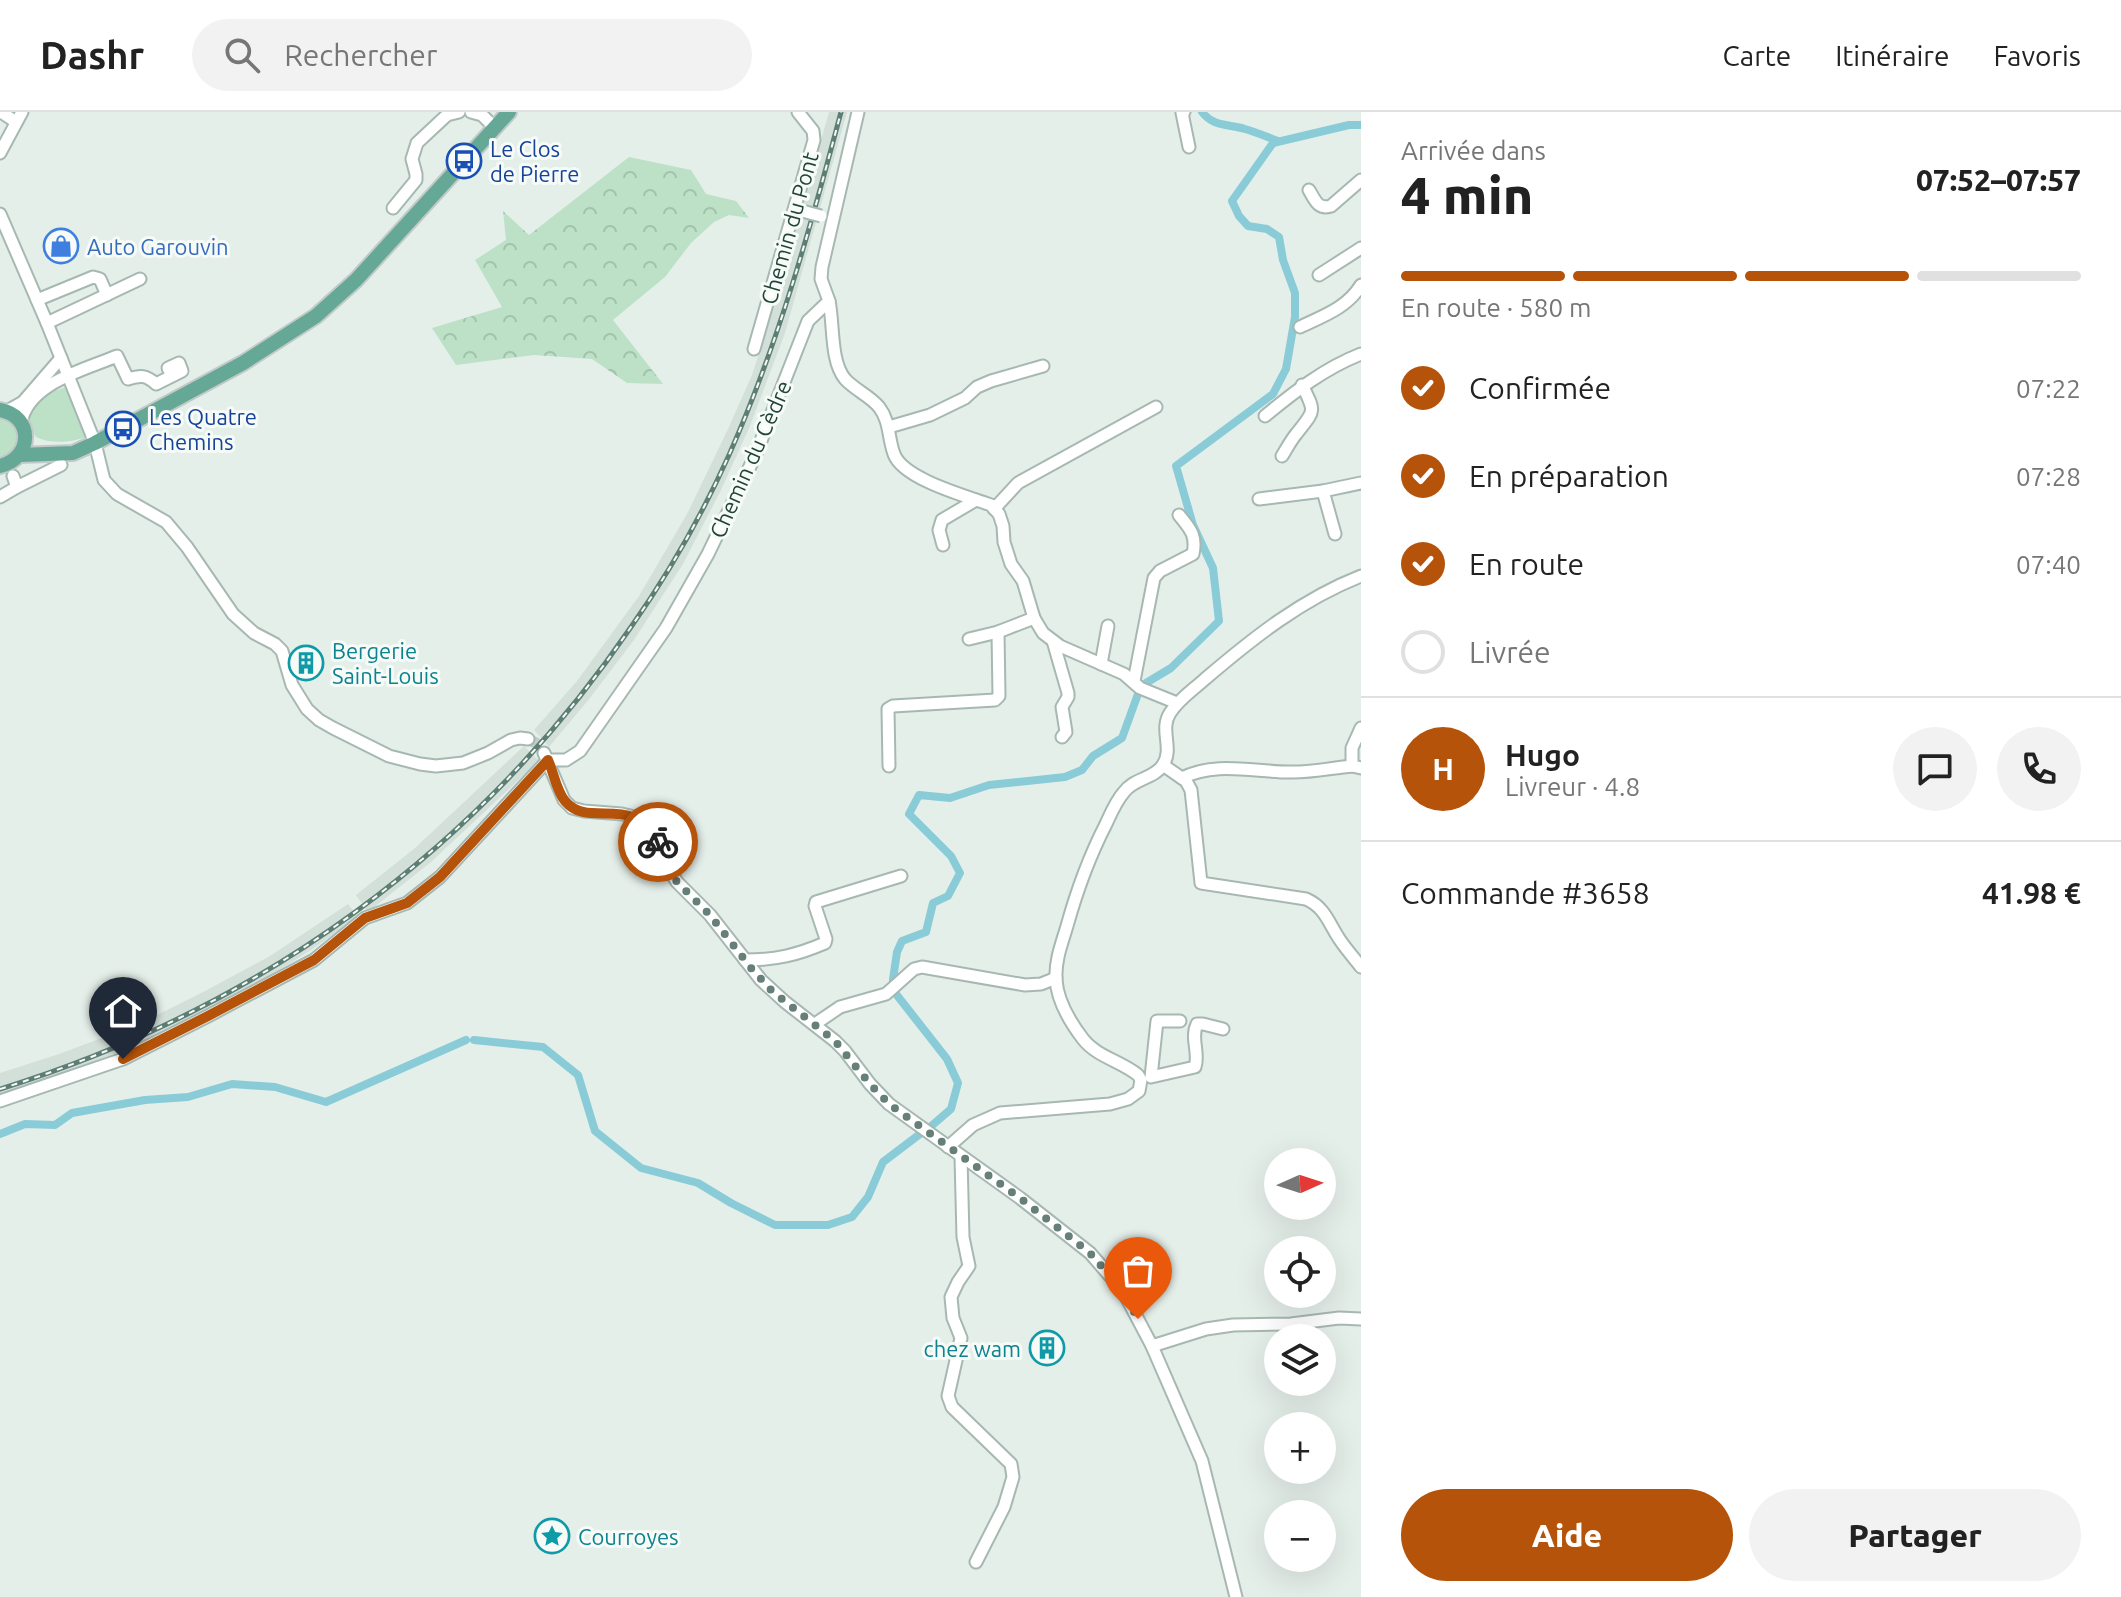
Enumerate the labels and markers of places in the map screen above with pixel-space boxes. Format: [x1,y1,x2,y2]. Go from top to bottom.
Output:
place label: Le Clos de Pierre [490,136,580,186]
bus stop icon: Le Clos de Pierre [445,142,483,180]
shop icon: Auto Garouvin [42,227,80,265]
place label: Auto Garouvin [87,234,229,259]
place label: Les Quatre Chemins [149,404,257,454]
bus stop icon: Les Quatre Chemins [104,410,142,448]
place label: Bergerie Saint-Louis [332,638,439,688]
building icon: Bergerie Saint-Louis [287,644,325,682]
pin [89,977,157,1059]
pin [1104,1237,1172,1319]
building icon: chez wam [1028,1329,1066,1367]
place label: chez wam [924,1336,1021,1361]
place icon: Courroyes [533,1517,571,1555]
place label: Courroyes [578,1524,679,1549]

